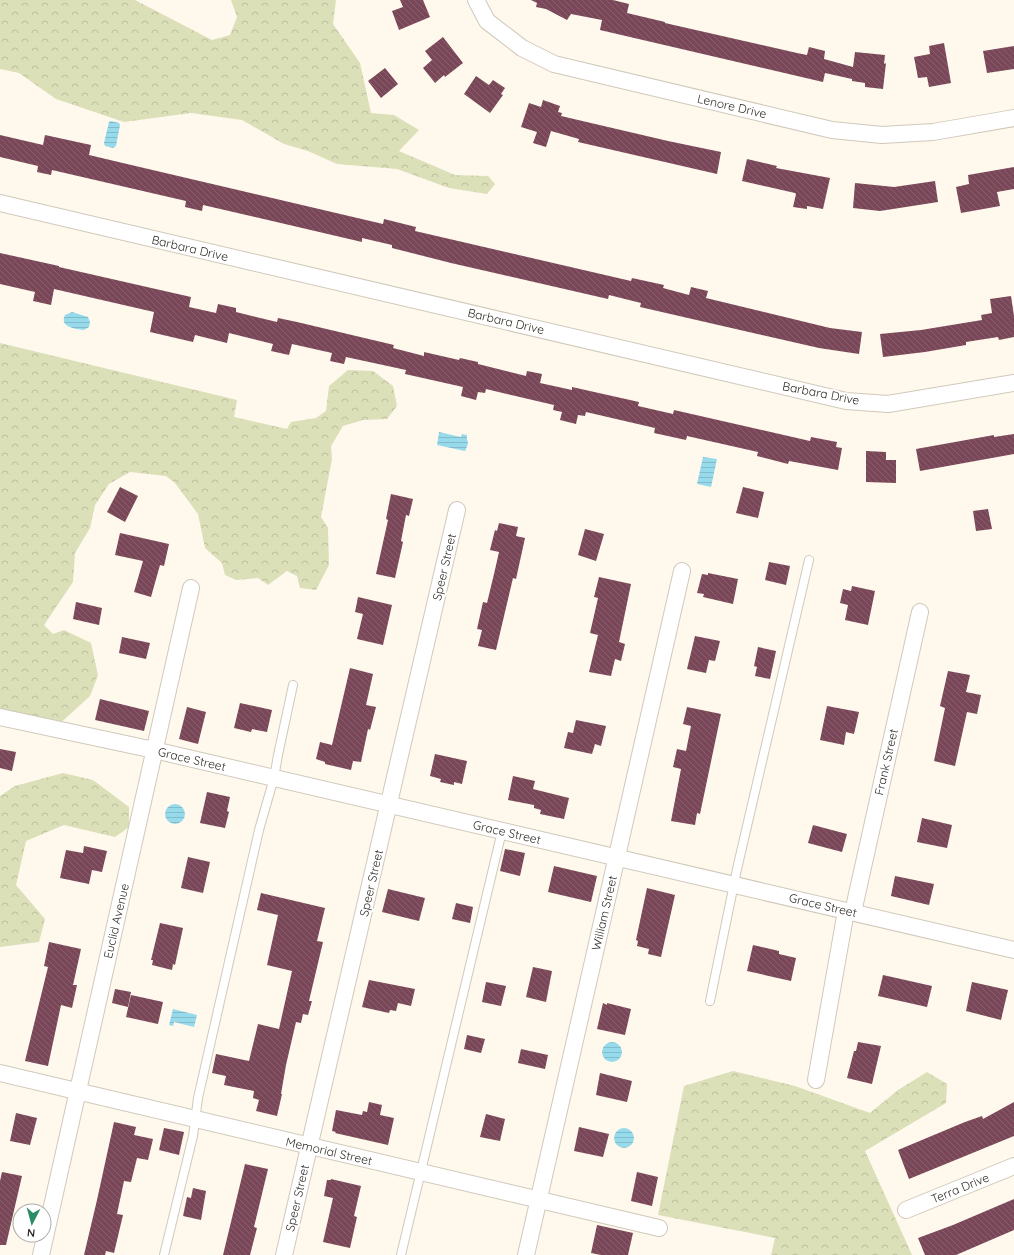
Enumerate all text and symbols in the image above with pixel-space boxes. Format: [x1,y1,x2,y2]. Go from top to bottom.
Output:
street label: Lenore Drive [696,91,768,121]
street label: Barbara Drive [150,232,230,264]
street label: Barbara Drive [466,305,546,337]
street label: Barbara Drive [781,378,861,408]
street label: Speer Street [429,532,459,602]
street label: Frank Street [871,727,901,797]
street label: Grace Street [157,744,227,774]
street label: Grace Street [472,817,542,847]
street label: Speer Street [356,848,386,918]
street label: William Street [588,874,620,952]
street label: Euclid Avenue [100,882,132,960]
street label: Grace Street [788,890,858,920]
street label: Memorial Street [284,1134,374,1168]
street label: Speer Street [282,1163,312,1233]
street label: Terra Drive [929,1170,991,1206]
north arrow [12,1203,52,1243]
text: N [26,1226,36,1240]

